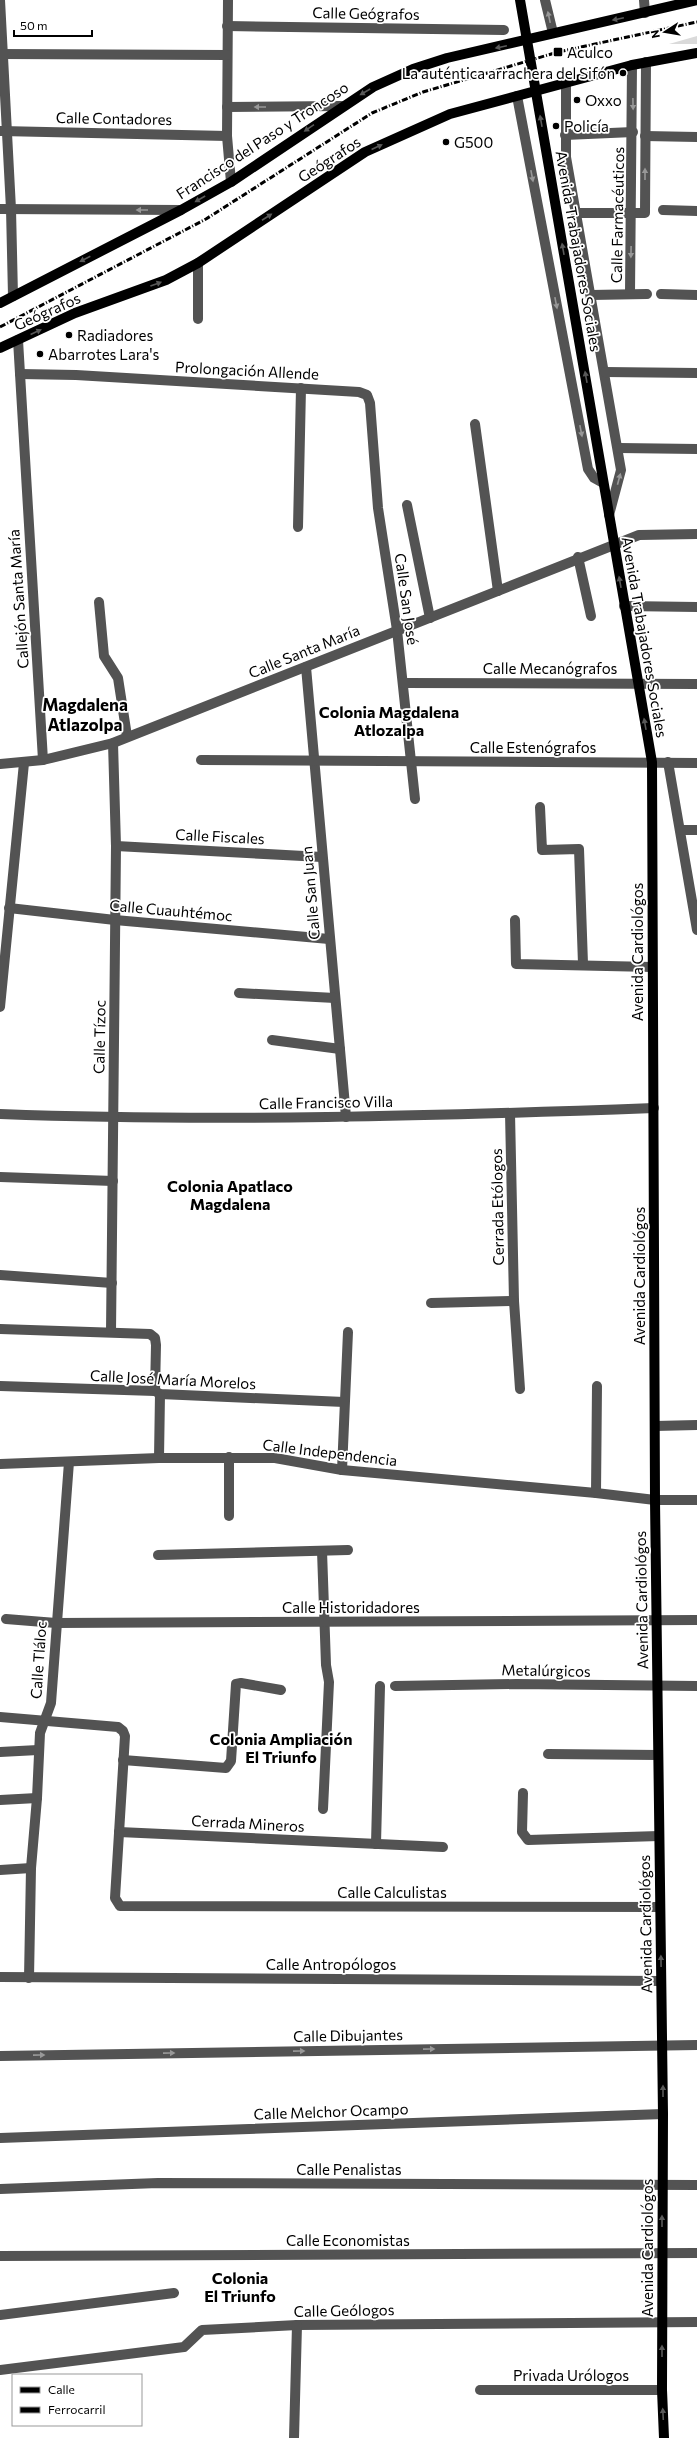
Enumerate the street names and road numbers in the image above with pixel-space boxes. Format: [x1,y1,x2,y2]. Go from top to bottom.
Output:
street label: Calle Geógrafos [312,3,420,23]
street label: Francisco del Paso y Troncoso [173,78,351,202]
street label: Calle Contadores [56,108,173,128]
street label: Geógrafos [294,132,364,186]
street label: Calle Farmacéuticos [607,147,627,283]
street label: Avenida Trabajadores Sociales [552,149,606,353]
street label: Geógrafos [11,288,83,334]
street label: Prolongación Allende [175,357,320,383]
street label: Callejón Santa María [4,529,32,669]
street label: Avenida Trabajadores Sociales [618,535,672,739]
street label: Calle San José [392,552,422,646]
street label: Calle Santa María [246,620,362,682]
street label: Calle Mecanógrafos [483,659,617,677]
street label: Calle Estenógrafos [470,738,597,756]
street label: Calle Fiscales [175,825,265,847]
street label: Calle San Juan [297,845,323,941]
street label: Avenida Cardiológos [628,882,646,1021]
street label: Calle Cuauhtémoc [109,896,233,924]
street label: Calle Tízoc [89,1000,109,1074]
street label: Calle Francisco Villa [259,1092,393,1112]
street label: Cerrada Etólogos [487,1148,507,1266]
street label: Avenida Cardiológos [630,1206,648,1345]
street label: Calle José María Morelos [89,1366,257,1392]
street label: Calle Independencia [262,1435,398,1469]
street label: Avenida Cardiológos [631,1530,651,1669]
street label: Calle Historidadores [282,1598,420,1616]
street label: Calle Tláloc [26,1621,50,1699]
street label: Metalúrgicos [501,1660,591,1680]
street label: Cerrada Mineros [191,1811,305,1835]
street label: Avenida Cardiológos [635,1854,655,1993]
street label: Calle Calculistas [337,1883,447,1901]
street label: Calle Antropólogos [266,1955,396,1973]
street label: Calle Dibujantes [293,2025,403,2045]
street label: Calle Melchor Ocampo [253,2099,409,2123]
street label: Calle Penalistas [296,2160,402,2178]
street label: Avenida Cardiológos [638,2178,656,2317]
street label: Calle Economistas [286,2231,410,2249]
street label: Calle Geólogos [293,2300,395,2320]
street label: Privada Urólogos [513,2366,629,2384]

